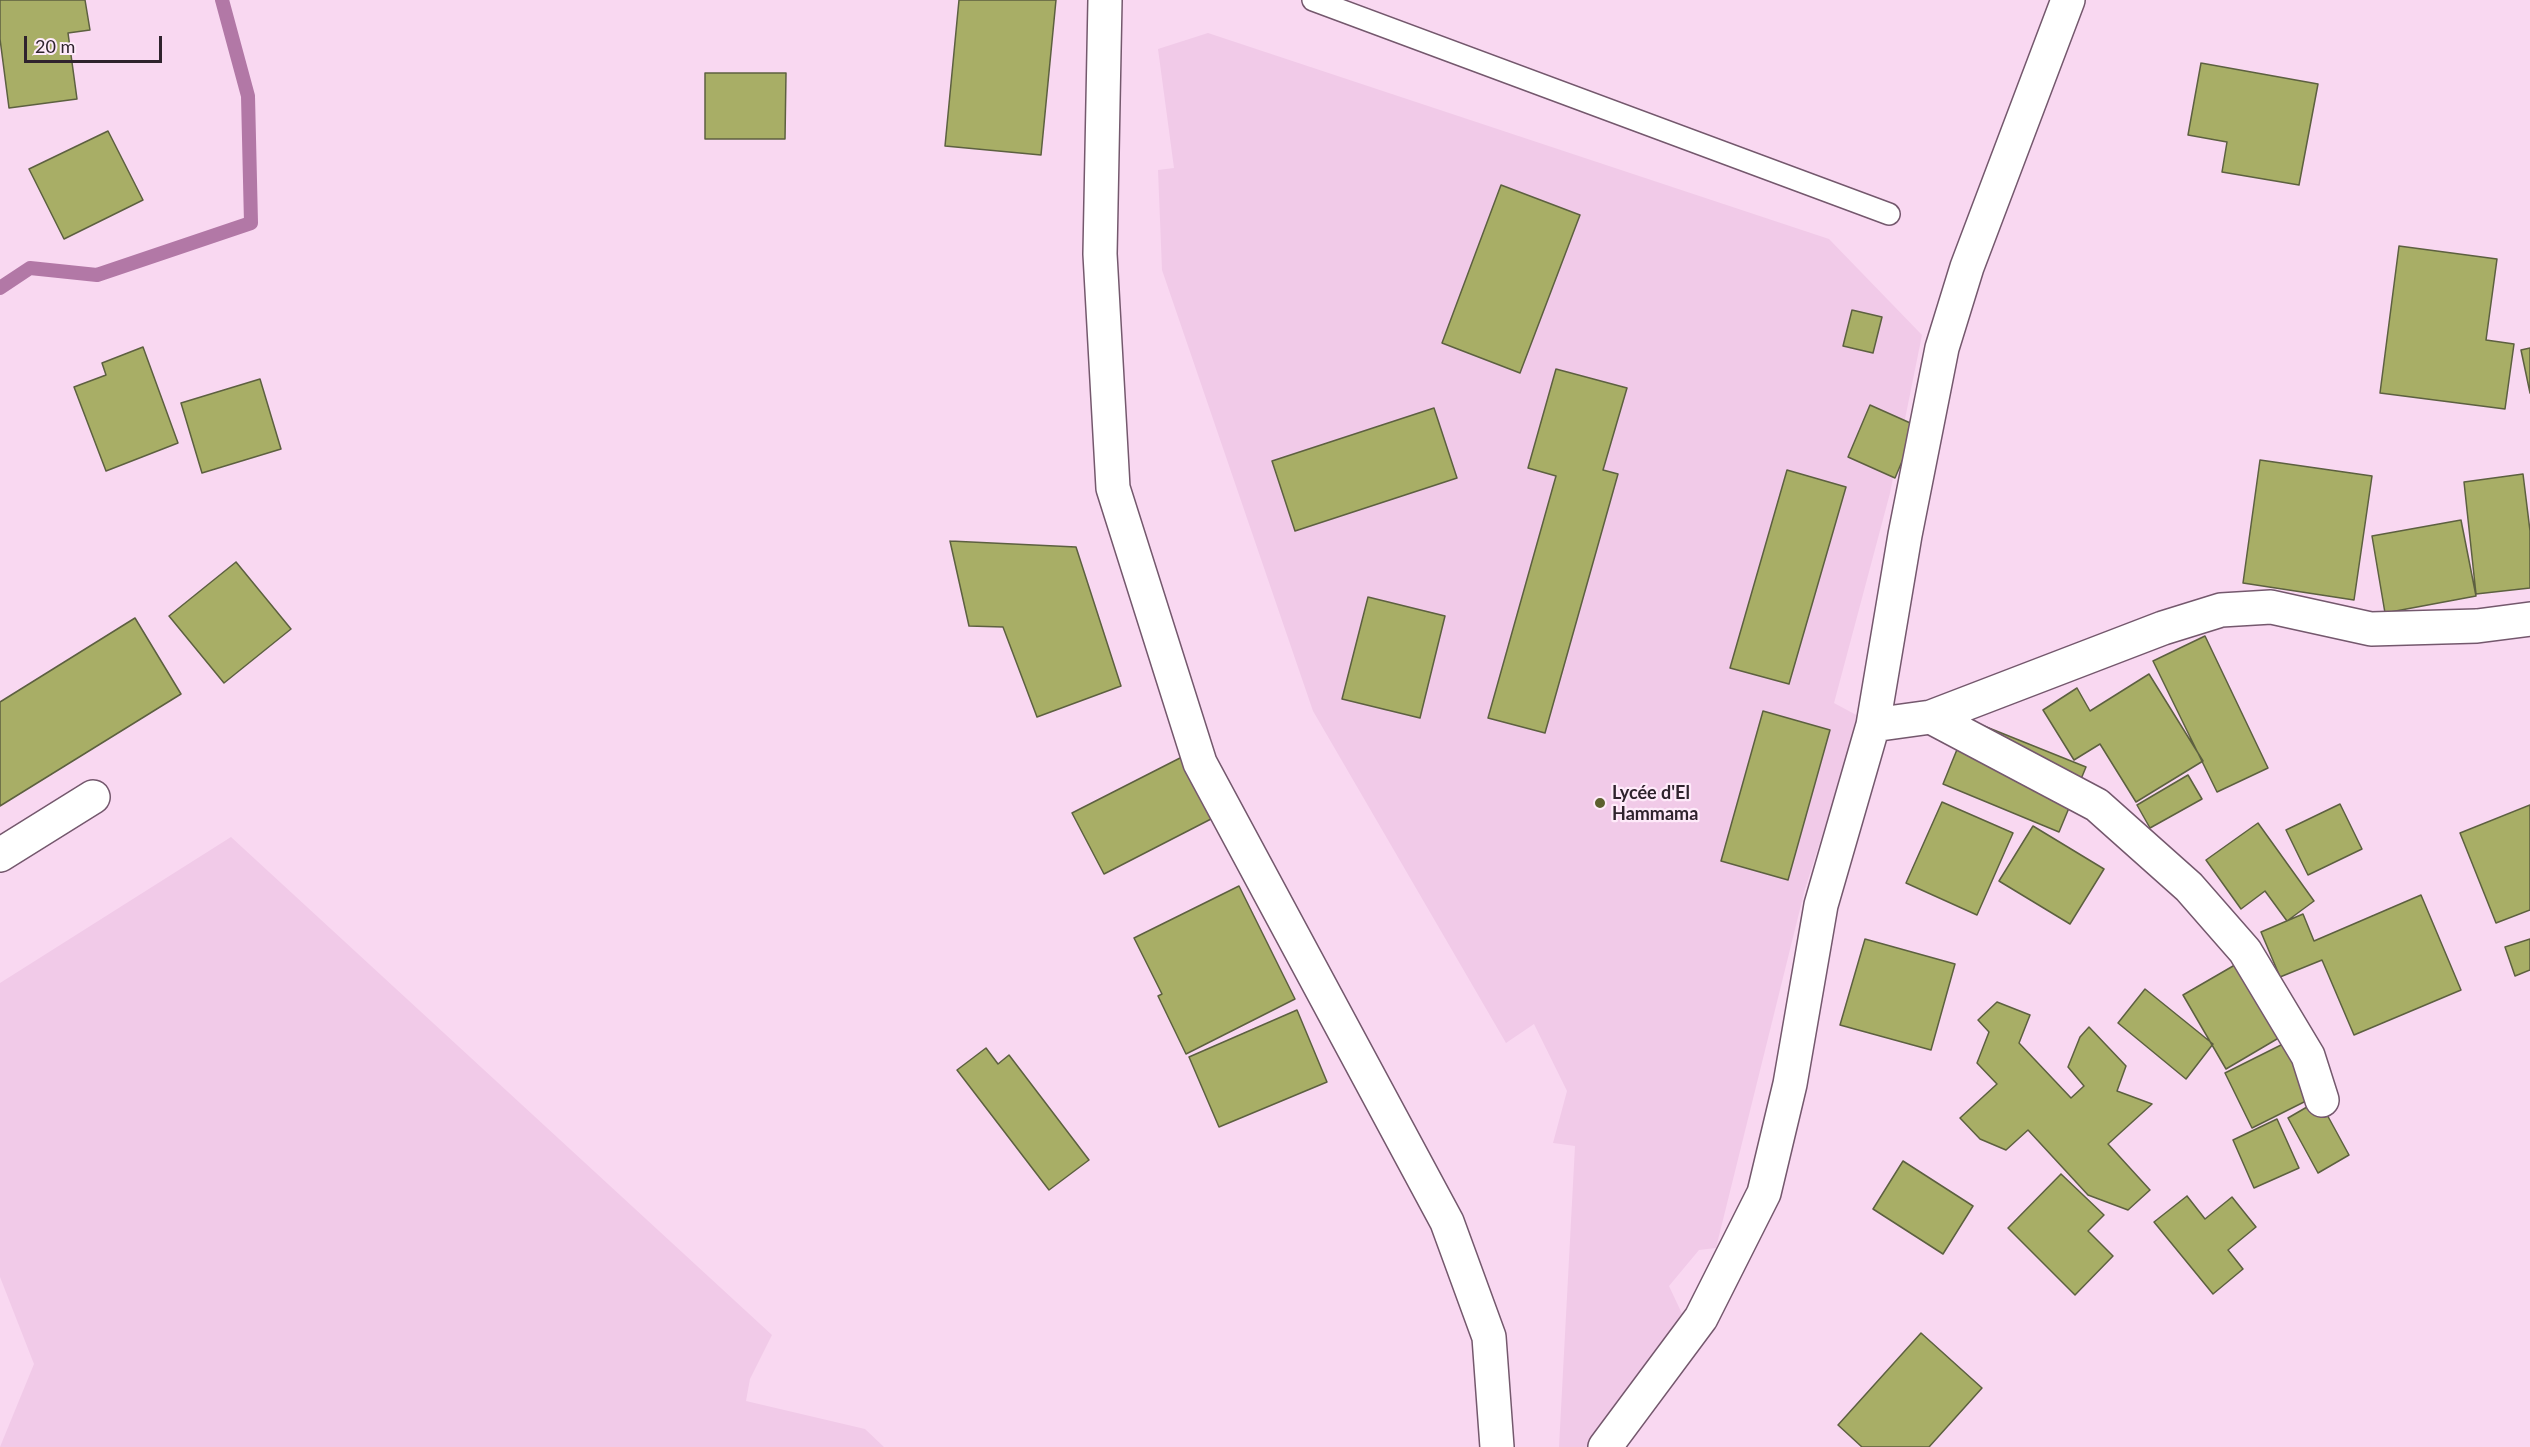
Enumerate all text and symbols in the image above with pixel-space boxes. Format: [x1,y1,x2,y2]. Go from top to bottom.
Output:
scale bar [27,24,165,62]
text: 20 m [35,35,75,57]
place label: Lycée d'El Hammama [1612,782,1698,824]
marker: Lycée d'El Hammama [1593,796,1607,810]

